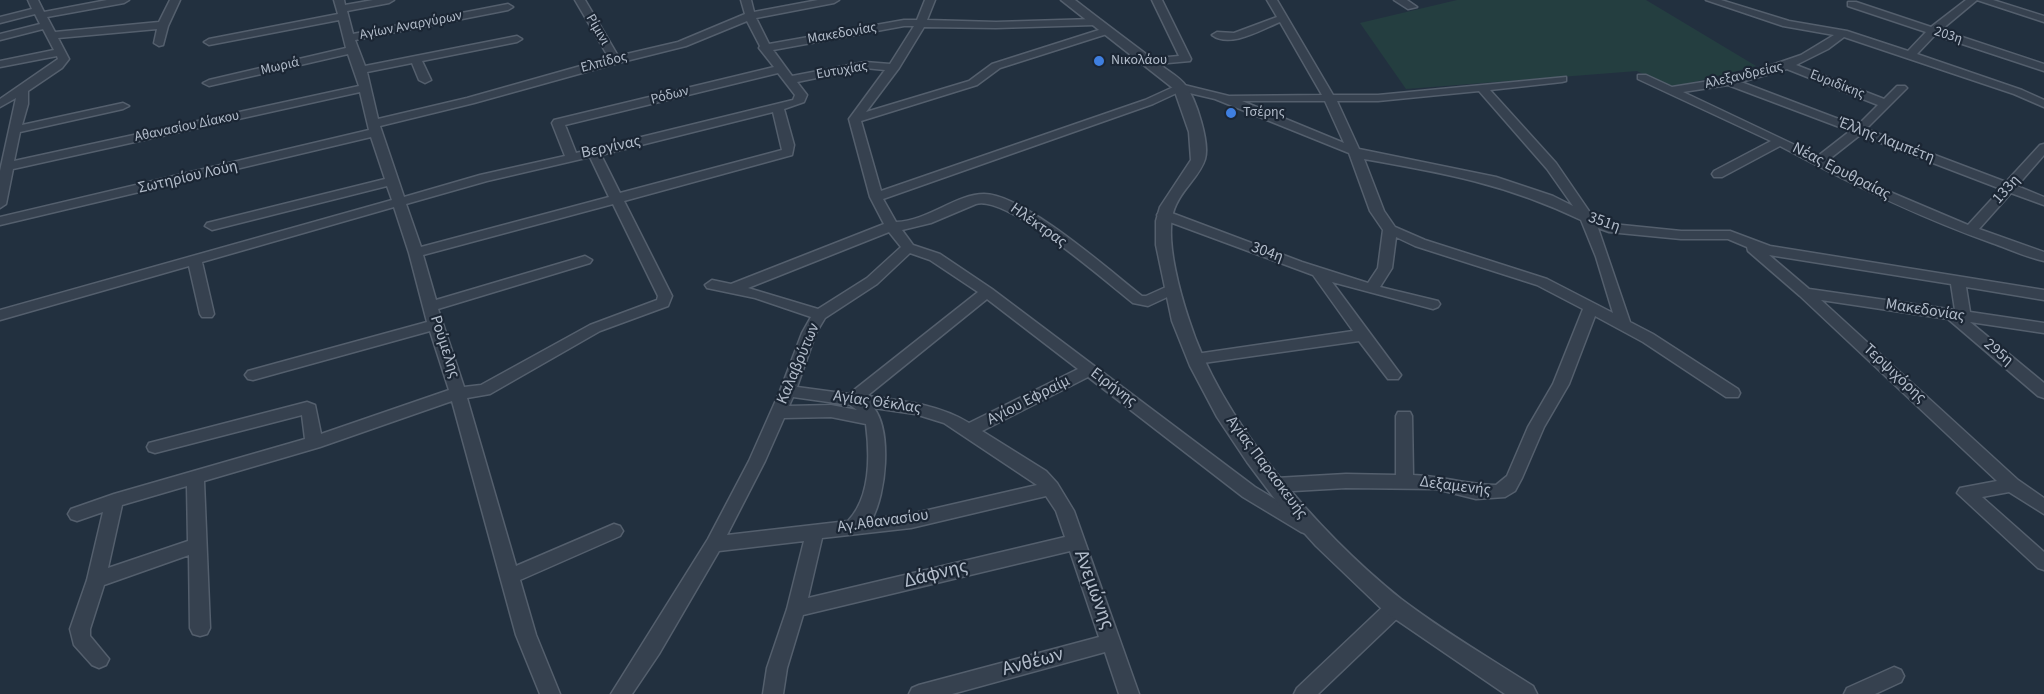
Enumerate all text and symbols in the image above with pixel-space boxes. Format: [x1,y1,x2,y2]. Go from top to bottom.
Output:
street label: Αγίων Αναργύρων [358,8,464,44]
street label: Ρίμινι [581,11,613,49]
street label: Μακεδονίας [806,20,878,48]
street label: 203η [1932,24,1964,48]
street label: Ελπίδος [579,49,629,77]
place label: Νικολάου [1111,53,1167,69]
street label: Μωριά [259,54,301,80]
marker: Νικολάου [1092,54,1106,68]
street label: Ευτυχίας [815,58,869,84]
street label: Αλεξανδρείας [1703,59,1785,93]
street label: Ευριδίκης [1807,67,1867,103]
street label: Ρόδων [649,83,691,109]
place label: Τσέρης [1243,105,1285,121]
marker: Τσέρης [1224,106,1238,120]
street label: Αθανασίου Δίακου [133,108,241,146]
street label: Έλλης Λαμπέτη [1835,114,1937,168]
street label: Βεργίνας [580,132,642,164]
street label: Νέας Ερυθραίας [1789,139,1893,205]
street label: Σωτηρίου Λούη [136,157,240,199]
street label: 133η [1989,171,2025,209]
street label: Ηλέκτρας [1006,200,1070,252]
street label: 351η [1586,209,1622,237]
street label: 304η [1248,238,1286,268]
street label: Μακεδονίας [1884,295,1966,327]
street label: Ρούμελης [425,313,463,381]
street label: Καλαβρύτων [773,321,825,407]
street label: 295η [1979,335,2017,371]
street label: Τερψιχόρης [1859,340,1929,408]
street label: Ειρήνης [1086,364,1140,412]
street label: Αγίου Εφραίμ [984,372,1074,430]
street label: Αγίας Θέκλας [832,387,922,419]
street label: Αγίας Παρασκευής [1221,413,1311,523]
street label: Δεξαμενής [1418,473,1492,501]
street label: Αγ.Αθανασίου [836,506,930,538]
street label: Ανεμώνης [1068,547,1118,633]
street label: Δάφνης [901,555,971,595]
street label: Ανθέων [1000,643,1066,683]

